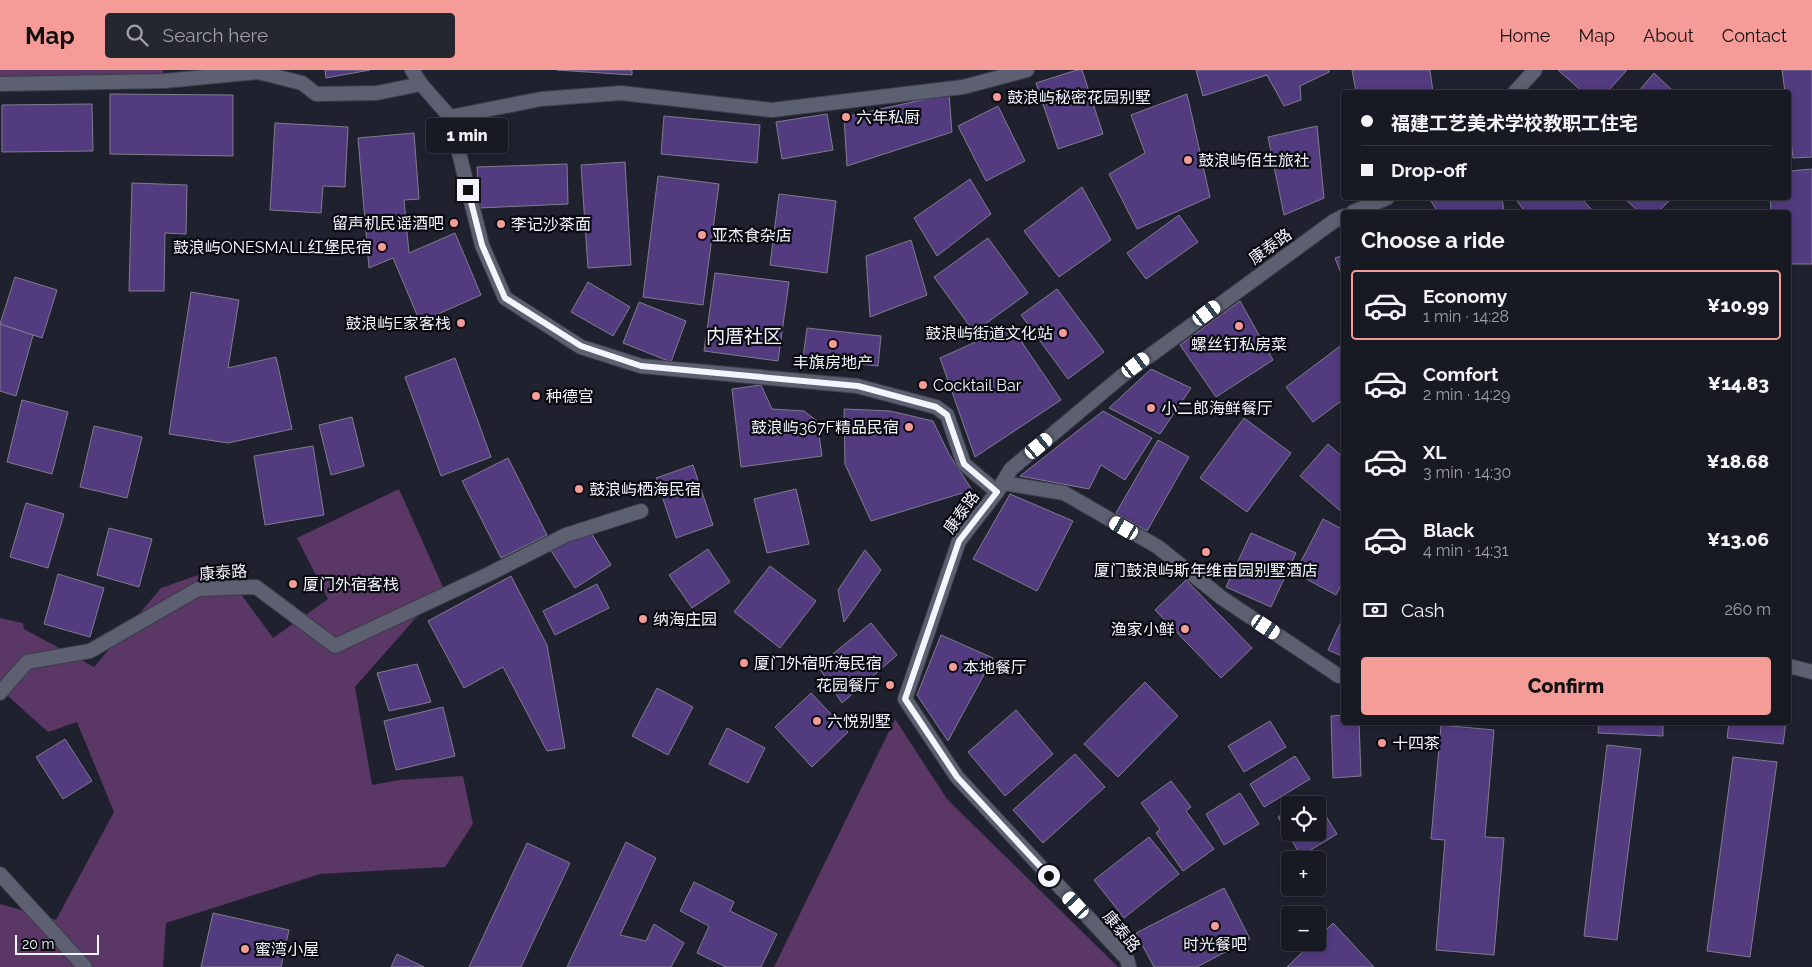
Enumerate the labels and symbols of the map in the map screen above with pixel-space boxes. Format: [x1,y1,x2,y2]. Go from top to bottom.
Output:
place label: 鼓浪屿秘密花园别墅 [1007,88,1151,107]
marker: 鼓浪屿秘密花园别墅 [991,91,1003,103]
place label: 六年私厨 [856,108,920,127]
marker: 六年私厨 [840,111,852,123]
callout: 1 min [427,118,509,152]
place label: 鼓浪屿佰生旅社 [1198,151,1310,170]
marker: 鼓浪屿佰生旅社 [1182,154,1194,166]
route end [457,179,479,201]
place label: 留声机民谣酒吧 [332,214,444,233]
place label: 李记沙茶面 [511,215,591,234]
marker: 留声机民谣酒吧 [448,217,460,229]
marker: 李记沙茶面 [495,218,507,230]
street label: 康泰路 [1245,225,1295,268]
place label: 亚杰食杂店 [712,226,792,245]
marker: 亚杰食杂店 [696,229,708,241]
place label: 鼓浪屿ONESMALL红堡民宿 [173,238,372,257]
marker: 鼓浪屿ONESMALL红堡民宿 [376,241,388,253]
car [1190,298,1223,328]
place label: 鼓浪屿E家客栈 [345,314,451,333]
marker: 鼓浪屿E家客栈 [455,317,467,329]
marker: 螺丝钉私房菜 [1233,320,1245,332]
place label: 鼓浪屿街道文化站 [925,324,1053,343]
district label: 内厝社区 [706,325,782,347]
marker: 鼓浪屿街道文化站 [1057,327,1069,339]
place label: 螺丝钉私房菜 [1191,335,1287,354]
marker: 丰旗房地产 [827,338,839,350]
car [1119,350,1152,380]
place label: 丰旗房地产 [793,353,873,372]
place label: Cocktail Bar [933,376,1022,395]
marker: Cocktail Bar [917,379,929,391]
place label: 种德宫 [546,387,594,406]
marker: 种德宫 [530,390,542,402]
place label: 小二郎海鲜餐厅 [1161,399,1273,418]
marker: 小二郎海鲜餐厅 [1145,402,1157,414]
place label: 鼓浪屿367F精品民宿 [751,418,899,437]
marker: 鼓浪屿367F精品民宿 [903,421,915,433]
car [1022,431,1055,461]
place label: 鼓浪屿栖海民宿 [589,480,701,499]
marker: 鼓浪屿栖海民宿 [573,483,585,495]
street label: 康泰路 [940,487,983,537]
car [1107,514,1140,542]
marker: 厦门鼓浪屿斯年维亩园别墅酒店 [1200,546,1212,558]
street label: 康泰路 [198,561,248,584]
place label: 厦门鼓浪屿斯年维亩园别墅酒店 [1094,561,1318,580]
place label: 厦门外宿客栈 [303,575,399,594]
marker: 厦门外宿客栈 [287,578,299,590]
place label: 纳海庄园 [653,610,717,629]
car [1249,612,1282,642]
marker: 纳海庄园 [637,613,649,625]
place label: 渔家小鲜 [1111,620,1175,639]
marker: 渔家小鲜 [1179,623,1191,635]
place label: 厦门外宿听海民宿 [754,654,882,673]
marker: 厦门外宿听海民宿 [738,657,750,669]
place label: 本地餐厅 [963,658,1027,677]
marker: 本地餐厅 [947,661,959,673]
place label: 花园餐厅 [816,676,880,695]
marker: 花园餐厅 [884,679,896,691]
place label: 六悦别墅 [827,712,891,731]
marker: 六悦别墅 [811,715,823,727]
place label: 十四茶 [1392,734,1440,753]
marker: 十四茶 [1376,737,1388,749]
route start [1038,865,1060,887]
car [1060,889,1091,921]
street label: 康泰路 [1099,907,1144,956]
marker: 时光餐吧 [1209,920,1221,932]
scale bar [15,932,99,955]
place label: 时光餐吧 [1183,935,1247,954]
place label: 蜜湾小屋 [255,940,319,959]
marker: 蜜湾小屋 [239,943,251,955]

